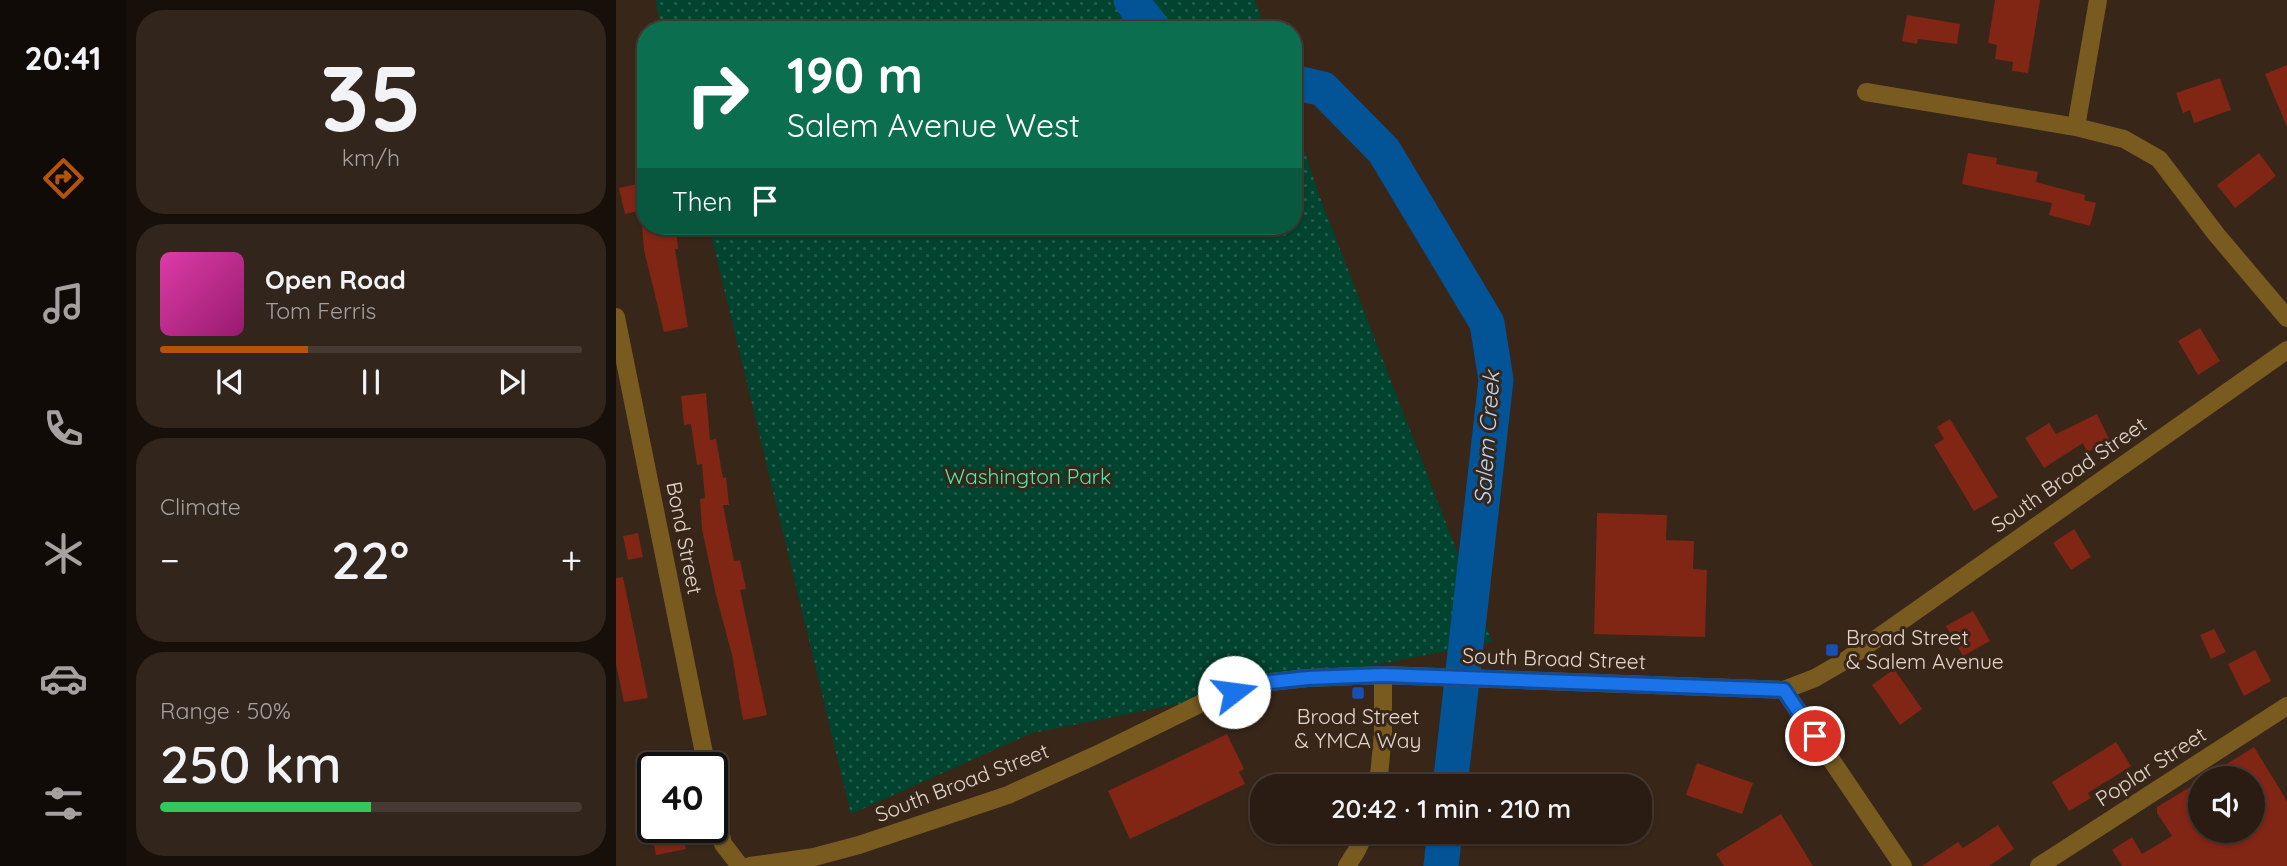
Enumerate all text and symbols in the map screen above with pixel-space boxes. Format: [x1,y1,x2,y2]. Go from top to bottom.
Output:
text: 20:41 [25,38,101,78]
text: 35 [320,40,422,154]
text: 190 m [787,44,923,105]
icon: right [672,49,763,140]
text: Salem Avenue West [787,105,1080,145]
text: km/h [342,143,400,172]
icon: directions [39,154,88,203]
icon: arrive [746,182,784,220]
text: Then [672,185,732,218]
text: Open Road [265,263,406,296]
icon: music [39,279,88,328]
text: Tom Ferris [265,296,376,325]
icon: previous [211,363,249,401]
icon: pause [352,363,390,401]
icon: next [493,363,531,401]
water label: Salem Creek [1467,369,1506,506]
icon: phone [39,404,88,453]
street label: South Broad Street [1986,411,2151,538]
park label: Washington Park [945,463,1111,489]
street label: Bond Street [661,479,709,596]
text: Climate [160,492,241,521]
text: 22° [331,527,409,592]
icon: climate [39,529,88,578]
text: − [160,536,180,584]
text: + [561,536,582,584]
place label: Broad Street & Salem Avenue [1846,624,2004,674]
street label: South Broad Street [1462,642,1646,674]
marker: Broad Street & Salem Avenue [1824,642,1840,658]
icon: car [39,654,88,703]
position arrow [1197,655,1271,729]
marker: Broad Street & YMCA Way [1350,685,1366,701]
text: Range · 50% [160,696,291,725]
place label: Broad Street & YMCA Way [1295,703,1421,753]
pin [1785,706,1845,766]
icon: arrive [1796,717,1834,755]
street label: Poplar Street [2090,721,2211,812]
text: 250 km [160,731,342,796]
street label: South Broad Street [871,737,1052,827]
speed limit sign: 40 [637,752,728,843]
map controls [2188,766,2265,843]
button: sound [2188,766,2265,843]
icon: filters [39,779,88,828]
text: 20:42 · 1 min · 210 m [1331,792,1571,825]

